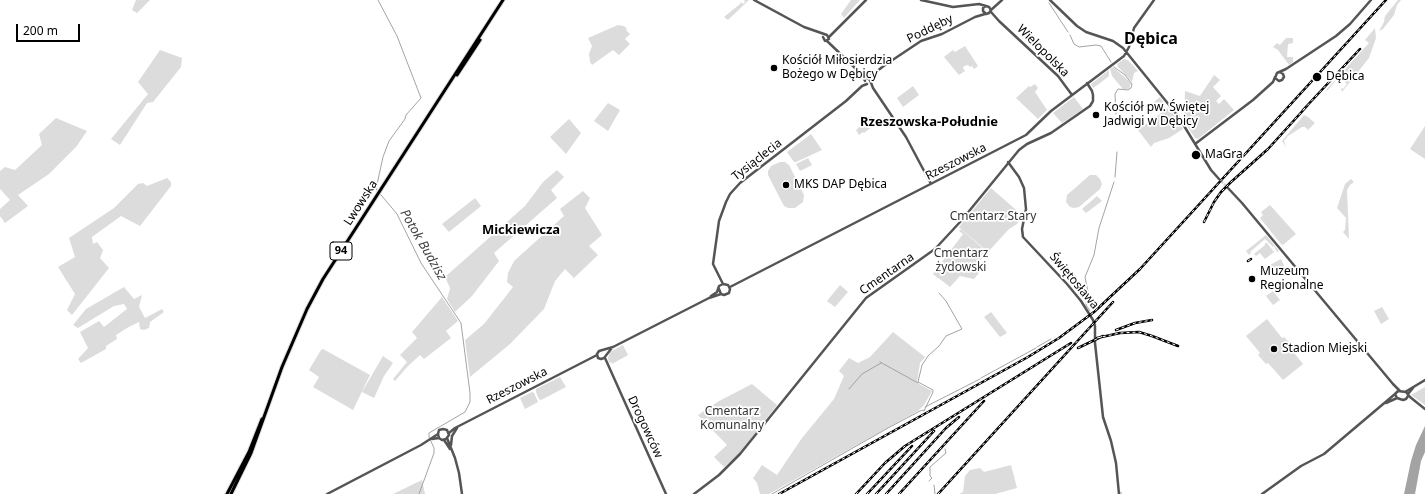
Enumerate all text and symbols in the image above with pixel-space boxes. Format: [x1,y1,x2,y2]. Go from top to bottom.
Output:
street label: Poddęby [905,12,955,46]
scale bar [18,16,82,42]
text: 200 m [23,22,58,39]
street label: Wielopolska [1014,22,1072,80]
district label: Dębica [1124,29,1178,49]
place label: Kościół Miłosierdzia Bożego w Dębicy [782,54,892,82]
marker: Kościół Miłosierdzia Bożego w Dębicy [769,63,779,73]
place label: Dębica [1326,70,1364,84]
marker: Dębica [1311,71,1323,83]
place label: Kościół pw. Świętej Jadwigi w Dębicy [1104,101,1209,129]
marker: Kościół pw. Świętej Jadwigi w Dębicy [1091,110,1101,120]
district label: Rzeszowska-Południe [860,114,998,130]
street label: Tysiąclecia [729,136,785,184]
street label: Rzeszowska [923,140,989,184]
place label: MaGra [1205,148,1243,162]
marker: MaGra [1190,149,1202,161]
street label: Lwowska [341,178,381,228]
place label: MKS DAP Dębica [794,178,887,192]
marker: MKS DAP Dębica [781,180,791,190]
water label: Potok Budzisz [396,207,450,283]
park label: Cmentarz Stary [950,210,1036,224]
district label: Mickiewicza [482,222,560,238]
road number: 94 [330,242,352,260]
park label: Cmentarz żydowski [934,247,988,275]
street label: Cmentarna [857,250,917,298]
street label: Świętosława [1046,250,1102,312]
place label: Muzeum Regionalne [1260,265,1323,293]
marker: Muzeum Regionalne [1247,274,1257,284]
place label: Stadion Miejski [1282,342,1367,356]
marker: Stadion Miejski [1269,344,1279,354]
street label: Rzeszowska [484,364,550,408]
street label: Drogowców [624,394,666,460]
park label: Cmentarz Komunalny [700,405,764,433]

